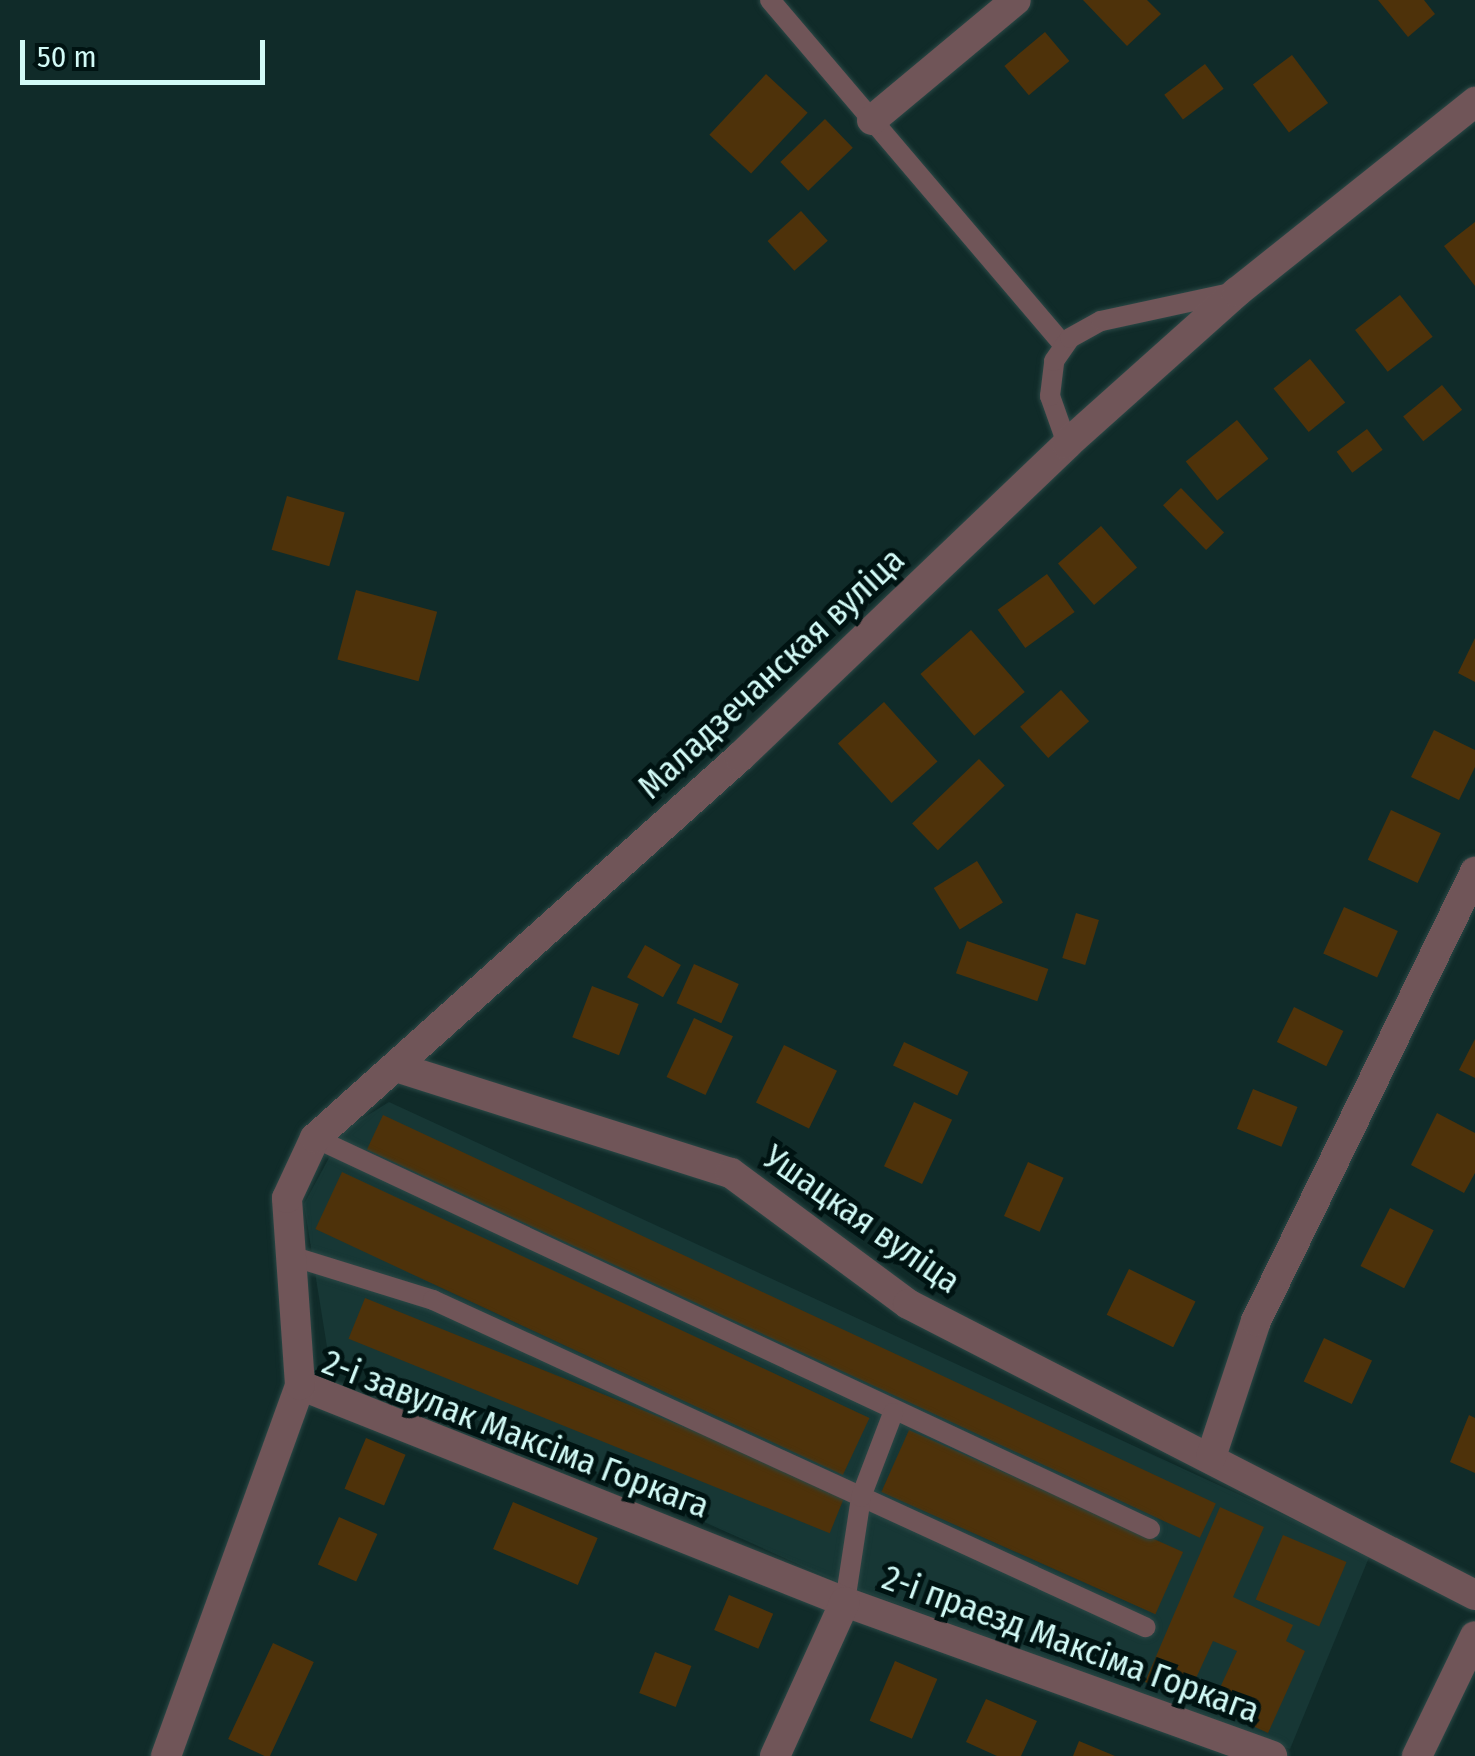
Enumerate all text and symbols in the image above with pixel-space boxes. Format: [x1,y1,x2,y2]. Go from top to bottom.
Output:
scale bar [25,20,270,82]
text: 50 m [37,39,97,75]
street label: Маладзечанская вуліца [629,539,913,807]
street label: Ушацкая вуліца [756,1136,968,1302]
street label: 2-і завулак Максіма Горкага [317,1341,715,1527]
street label: 2-і праезд Максіма Горкага [877,1556,1265,1732]

